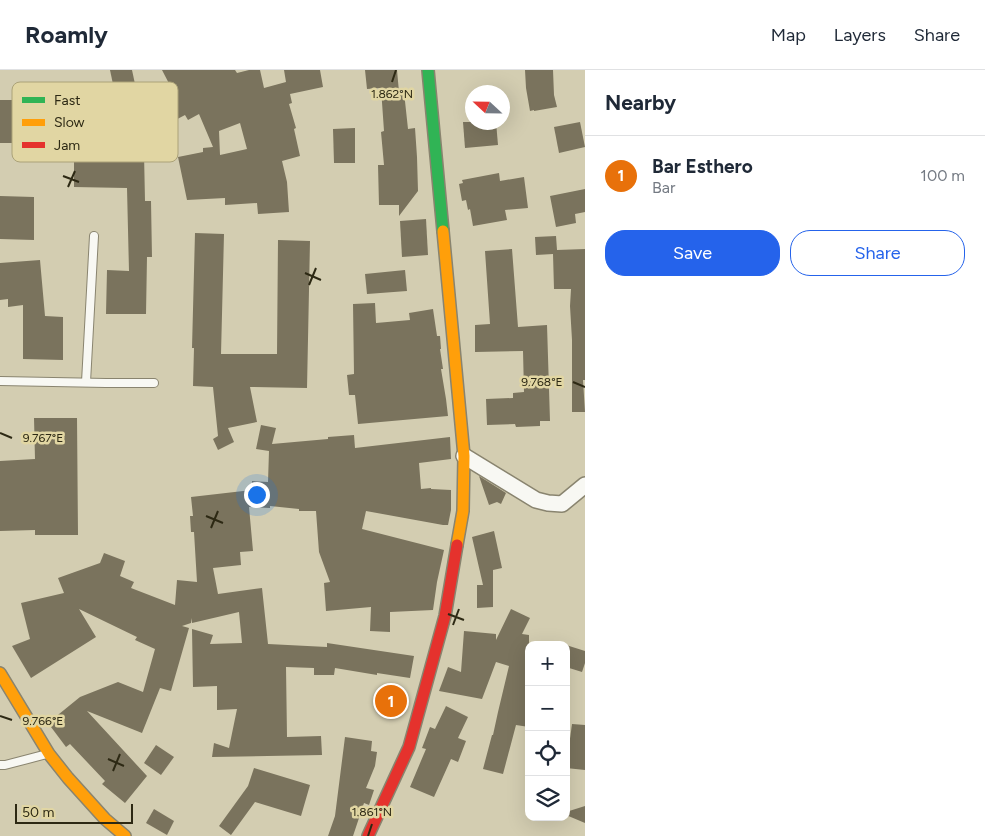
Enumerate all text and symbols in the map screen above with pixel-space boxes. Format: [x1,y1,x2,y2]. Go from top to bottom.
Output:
text: Roamly [25,20,108,49]
text: Map [771,24,806,46]
text: Layers [834,24,886,46]
text: Share [914,24,960,46]
legend [12,82,178,162]
north arrow [465,85,510,130]
text: 1.862°N [371,87,413,101]
text: Nearby [605,90,676,115]
text: Fast [54,92,80,109]
text: Slow [54,114,85,131]
text: Jam [54,137,80,154]
text: Bar Esthero [652,155,753,178]
text: 1 [618,166,624,185]
text: 100 m [920,166,965,185]
text: Bar [652,178,675,197]
button: Save [605,230,780,276]
button: Share [790,230,965,276]
text: 9.768°E [521,375,563,389]
text: 9.767°E [23,431,63,445]
your location [244,482,270,508]
map controls [525,641,570,821]
button: + [525,641,570,686]
pin: 1 [375,682,407,720]
button: − [525,686,570,731]
text: 9.766°E [23,714,63,728]
button: locate [525,731,570,776]
button: layers [525,776,570,821]
scale bar [15,801,132,824]
text: 50 m [22,804,54,821]
text: 1.861°N [352,805,392,819]

